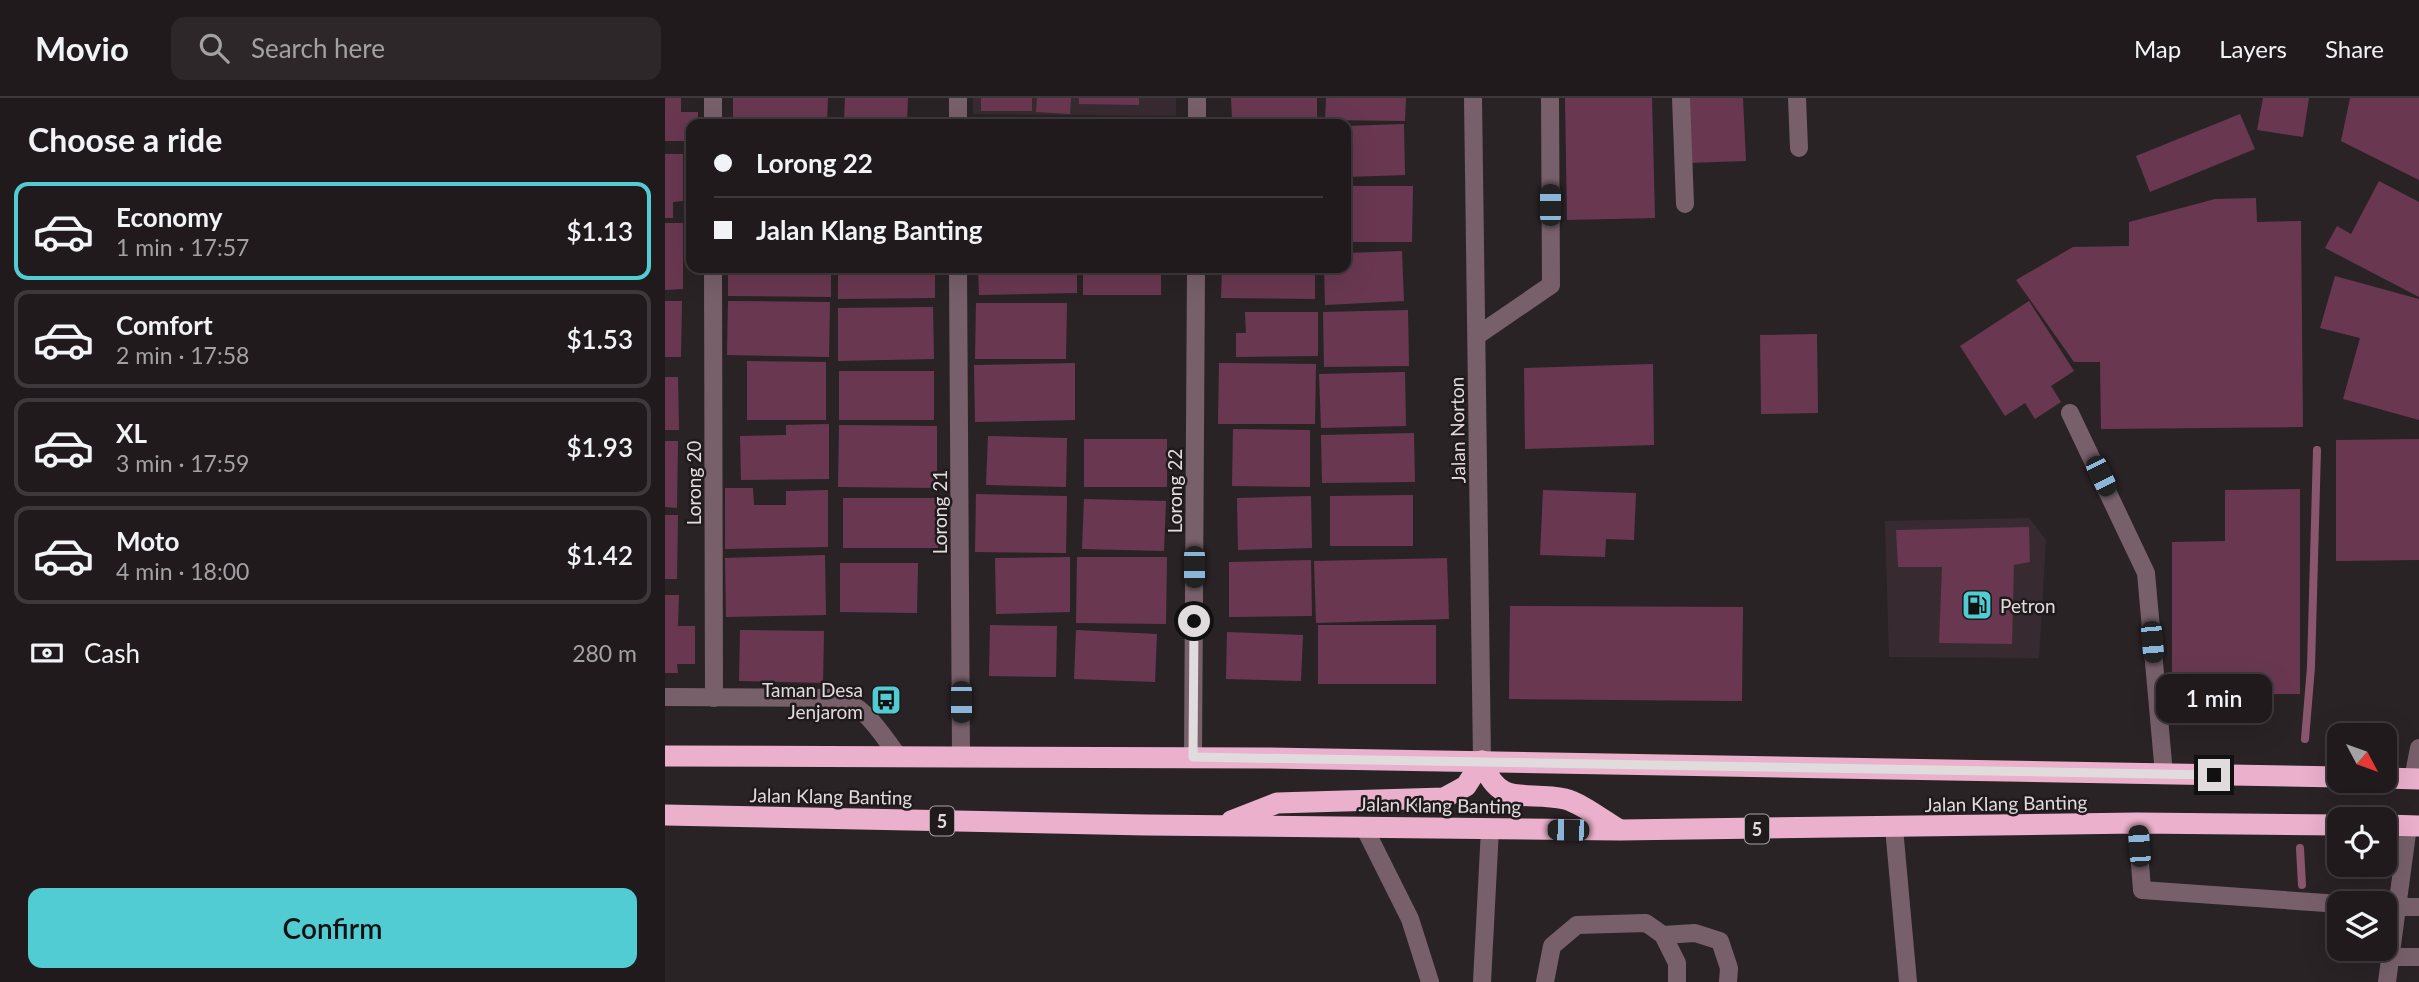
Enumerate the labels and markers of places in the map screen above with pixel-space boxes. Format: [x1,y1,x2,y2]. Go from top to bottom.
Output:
fuel station icon: Petron [1960,588,1994,622]
place label: Petron [2000,594,2056,617]
place label: Taman Desa Jenjarom [762,678,863,723]
bus stop icon: Taman Desa Jenjarom [869,683,903,717]

